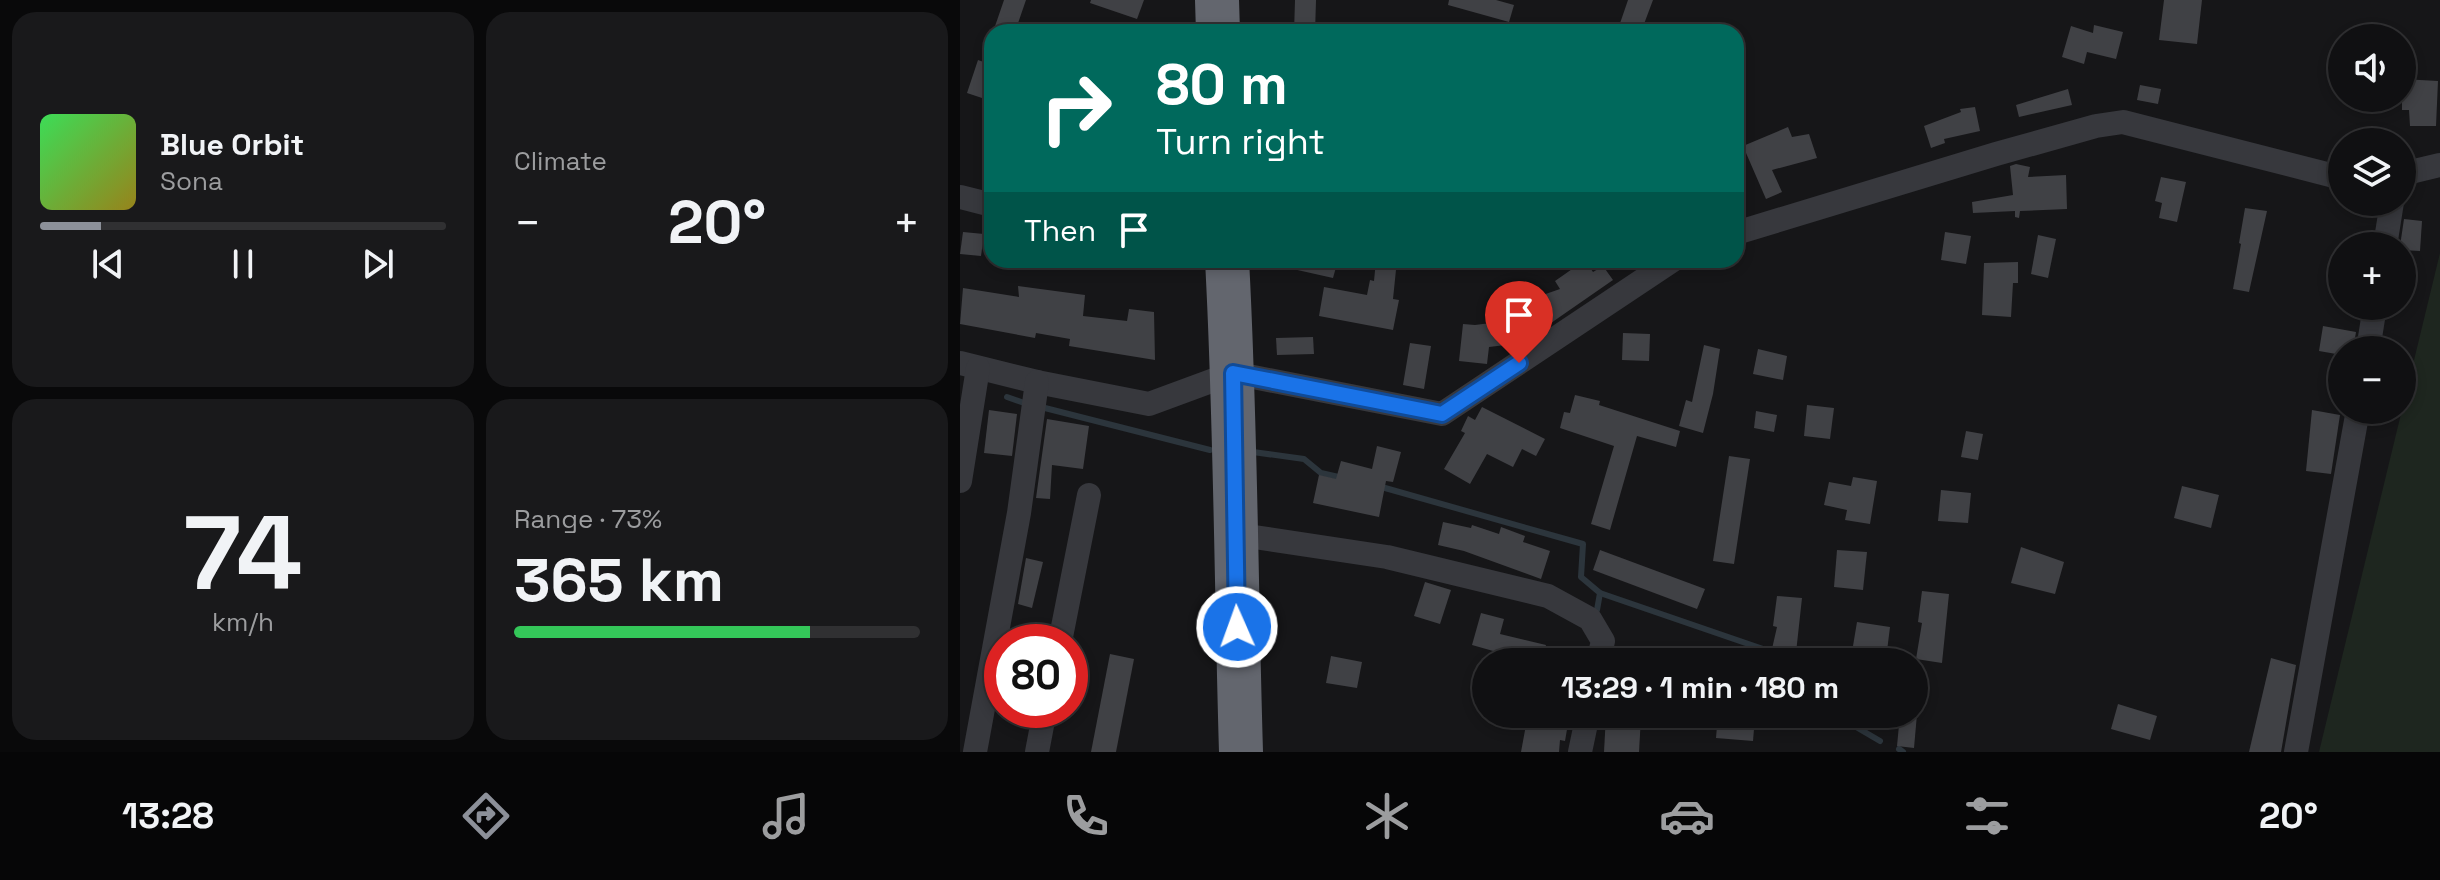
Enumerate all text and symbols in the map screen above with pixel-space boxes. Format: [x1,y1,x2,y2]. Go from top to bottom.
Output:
map controls [2328,24,2416,424]
button: sound [2328,24,2416,112]
text: 80 m [1156,49,1288,120]
icon: right [1024,56,1128,160]
text: Turn right [1156,119,1325,165]
text: Blue Orbit [160,125,304,164]
button: layers [2328,128,2416,216]
text: Climate [514,144,607,178]
text: Sona [160,164,223,198]
text: 20° [668,184,766,261]
text: − [514,195,541,251]
text: + [893,195,920,251]
icon: arrive [1112,208,1156,252]
text: Then [1024,211,1096,250]
button: + [2328,232,2416,320]
icon: previous [86,242,130,286]
icon: pause [221,242,265,286]
icon: next [356,242,400,286]
pin [1485,281,1553,363]
icon: arrive [1497,293,1541,337]
button: − [2328,336,2416,424]
text: 74 [184,487,302,619]
text: Range · 73% [514,502,662,536]
text: 365 km [514,542,724,619]
position arrow [1195,585,1279,669]
text: km/h [212,605,274,639]
speed limit sign: 80 [984,624,1088,728]
text: 13:29 · 1 min · 180 m [1561,668,1839,707]
icon: directions [458,788,514,844]
icon: music [758,788,814,844]
icon: phone [1058,788,1114,844]
icon: climate [1359,788,1415,844]
icon: car [1659,788,1715,844]
icon: filters [1959,788,2015,844]
text: 13:28 [122,793,214,839]
text: 20° [2259,793,2318,839]

